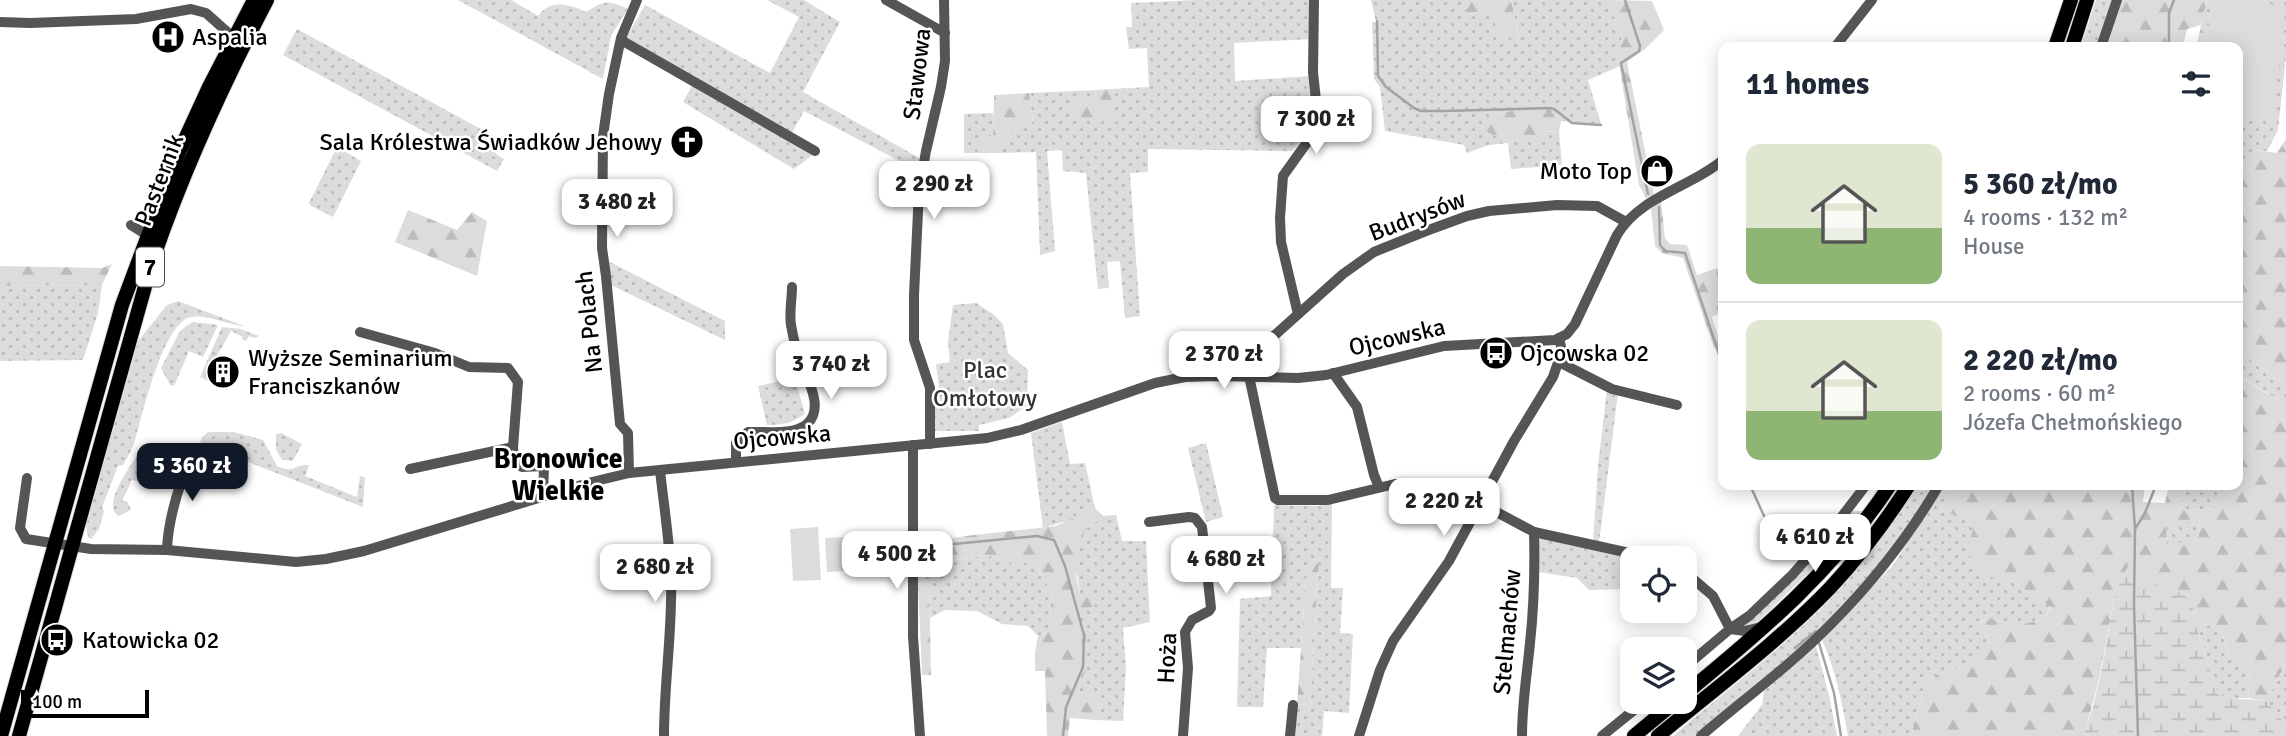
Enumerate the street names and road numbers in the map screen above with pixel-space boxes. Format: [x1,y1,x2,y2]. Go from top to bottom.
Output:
street label: Stawowa [896,26,938,122]
street label: Pasternik [128,130,190,230]
street label: Budrysów [1364,184,1470,248]
road number: 7 [136,248,164,286]
street label: Na Polach [569,269,609,375]
street label: Ojcowska [1346,311,1448,363]
street label: Ojcowska [732,418,832,456]
street label: Stelmachów [1487,568,1527,696]
street label: Hoża [1151,632,1183,684]

